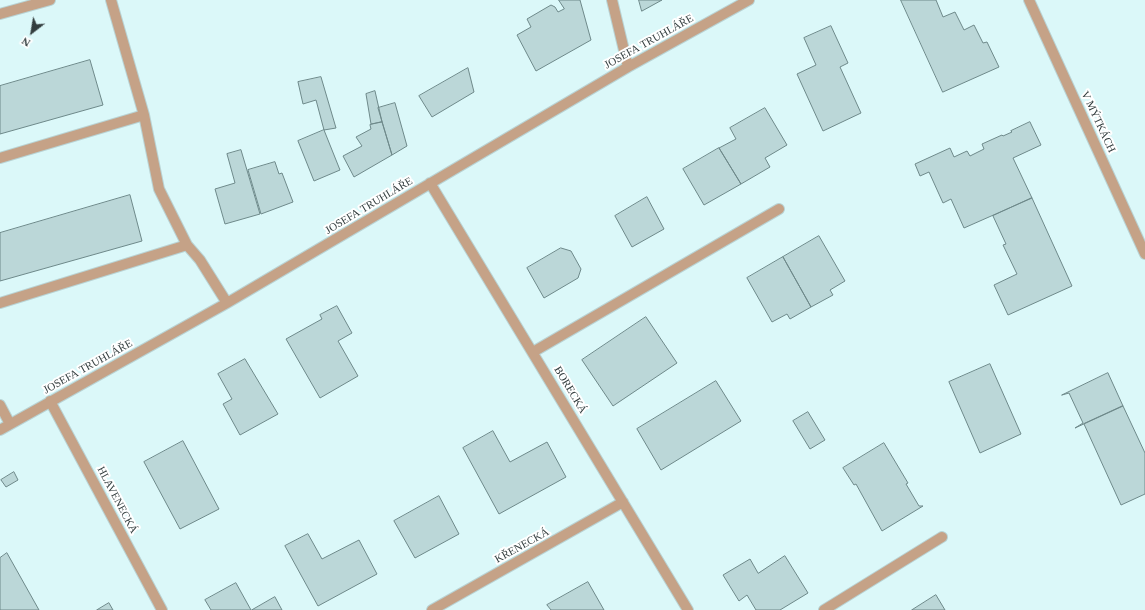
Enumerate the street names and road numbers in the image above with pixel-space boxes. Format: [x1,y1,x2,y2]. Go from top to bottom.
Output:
street label: JOSEFA TRUHLÁŘE [602,12,696,72]
street label: V MÝTKÁCH [1078,89,1118,155]
street label: JOSEFA TRUHLÁŘE [323,175,415,237]
street label: JOSEFA TRUHLÁŘE [41,337,135,397]
street label: BORECKÁ [551,364,589,416]
street label: HLAVENECKÁ [94,464,140,536]
street label: KŘENECKÁ [493,526,551,566]

